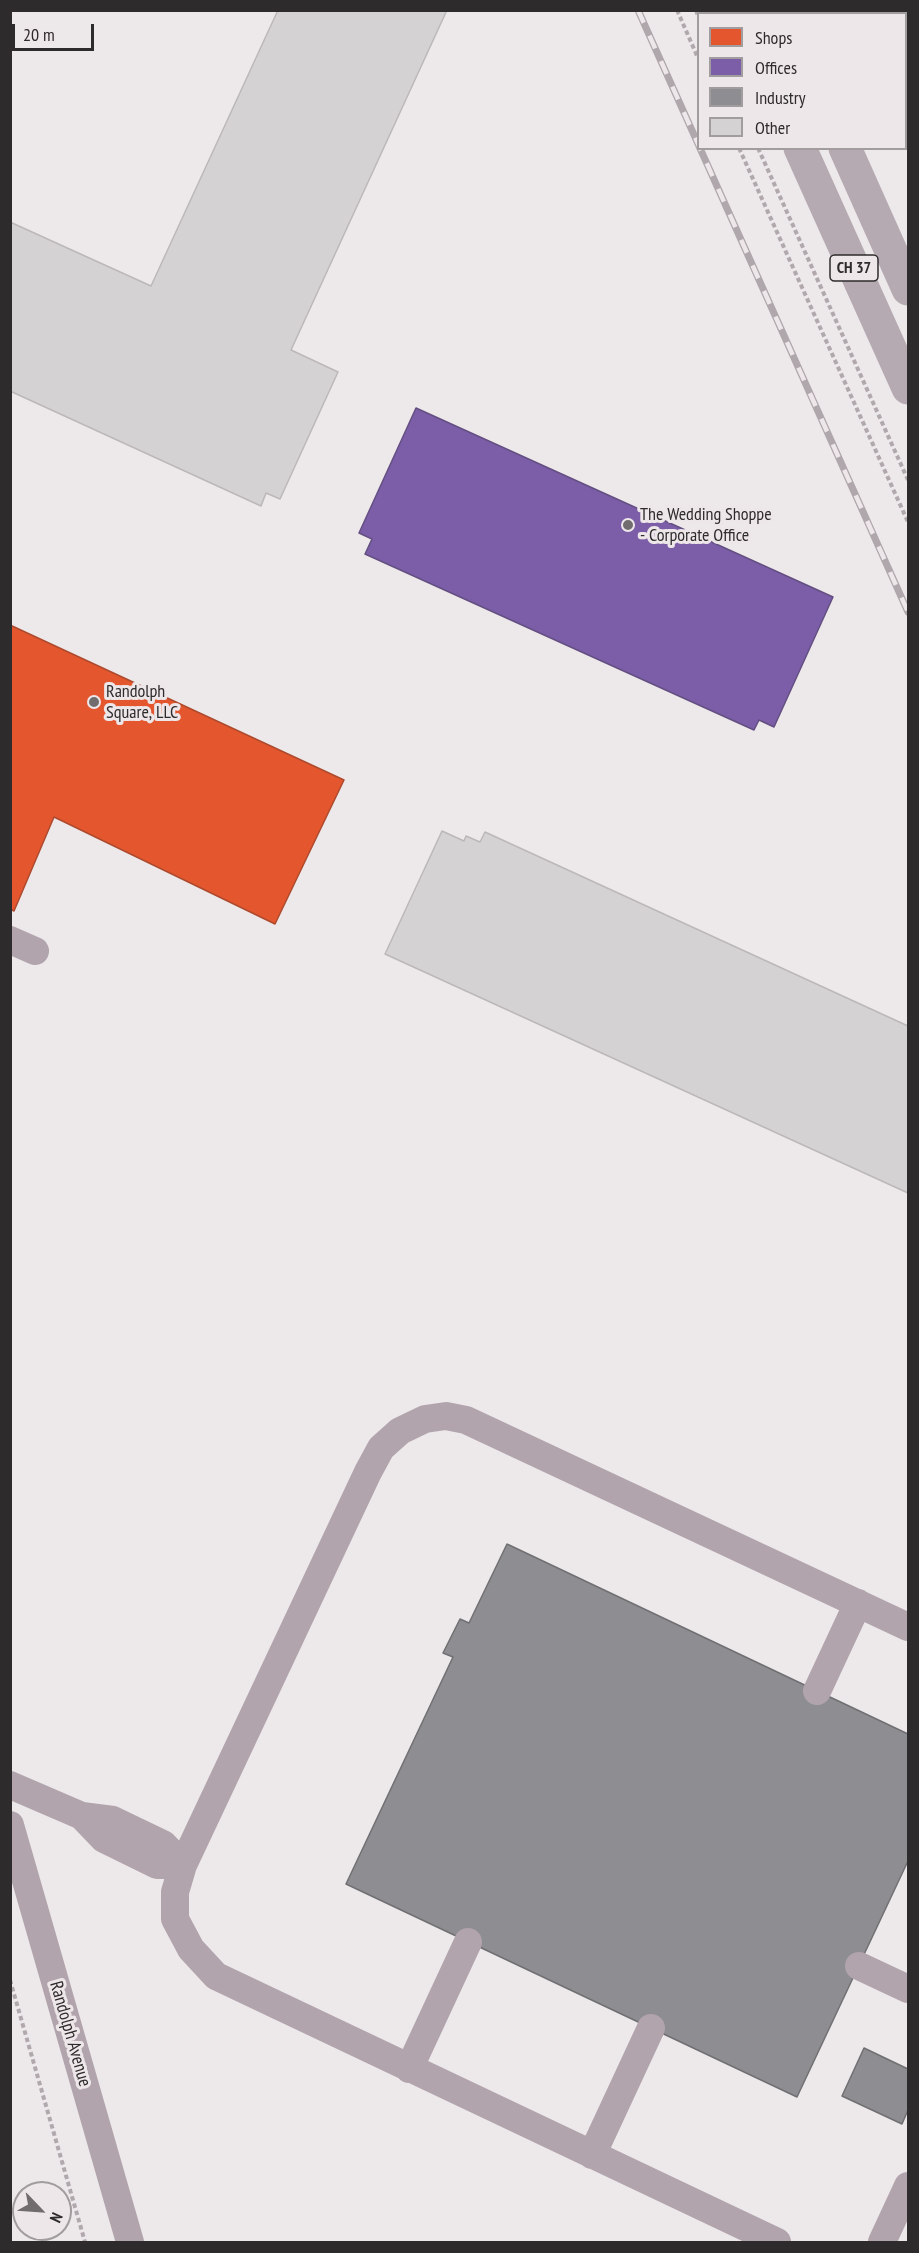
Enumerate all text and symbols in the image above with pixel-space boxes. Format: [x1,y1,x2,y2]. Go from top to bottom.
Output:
scale bar [15,12,98,50]
legend [697,12,907,150]
text: 20 m [23,23,55,46]
text: Shops [755,26,792,49]
text: Offices [755,56,797,79]
text: Industry [755,86,805,109]
text: Other [755,116,790,139]
road number: CH 37 [830,255,878,281]
place label: The Wedding Shoppe - Corporate Office [640,504,772,546]
marker: The Wedding Shoppe - Corporate Office [621,518,635,532]
place label: Randolph Square, LLC [106,681,178,724]
marker: Randolph Square, LLC [87,695,101,709]
street label: Randolph Avenue [45,1979,95,2089]
north arrow [12,2181,72,2241]
text: N [46,2210,67,2226]

